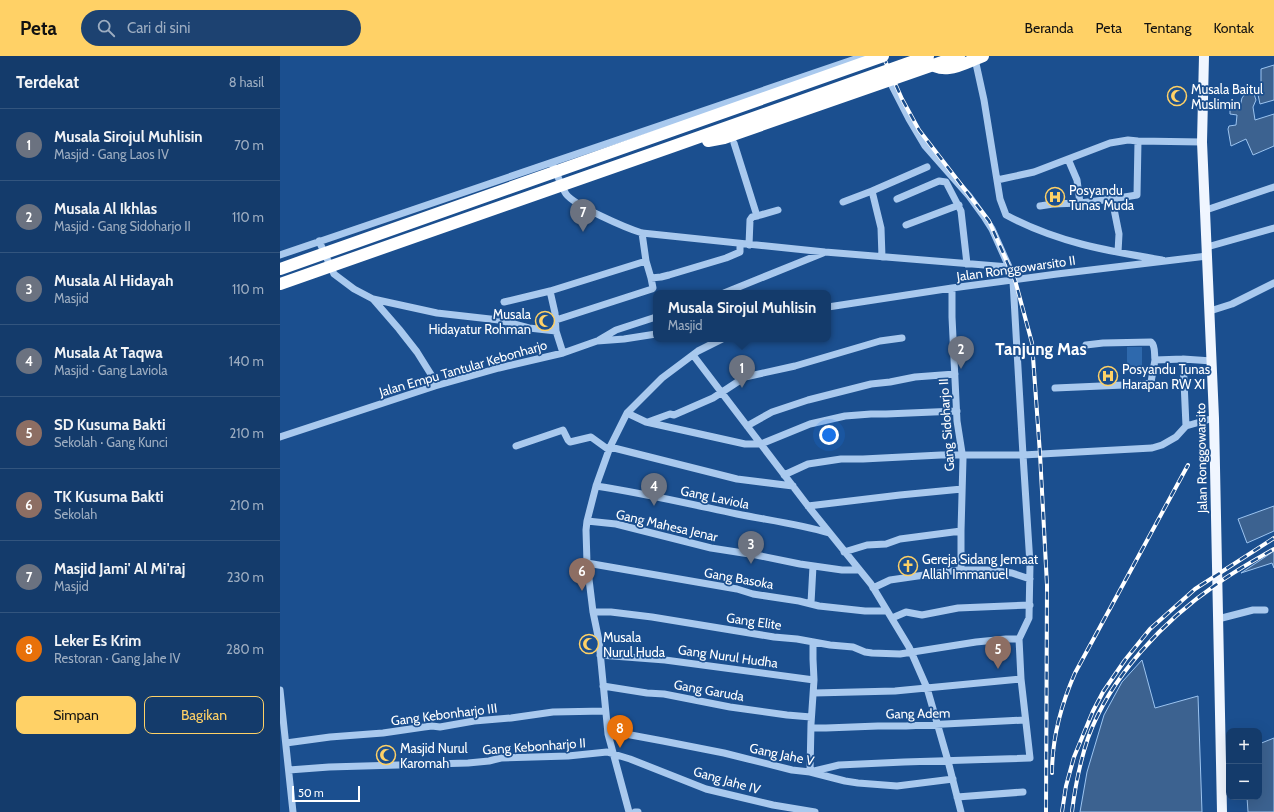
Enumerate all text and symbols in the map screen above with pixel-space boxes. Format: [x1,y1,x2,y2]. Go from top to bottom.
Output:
search box [81,10,361,46]
text: Peta [20,17,57,40]
icon: search [95,17,117,39]
text: Cari di sini [127,19,190,37]
text: Beranda [1025,19,1074,37]
text: Peta [1096,19,1122,37]
text: Tentang [1144,19,1191,37]
text: Kontak [1213,19,1254,37]
text: Terdekat [16,72,79,92]
text: 8 hasil [229,74,264,90]
place label: Musala Baitul Muslimin [1191,81,1263,112]
mosque icon: Musala Baitul Muslimin [1166,85,1188,107]
text: Musala Sirojul Muhlisin [54,128,203,146]
text: 1 [27,137,31,153]
text: 70 m [234,137,264,153]
text: Masjid · Gang Laos IV [54,146,169,162]
place label: Posyandu Tunas Muda [1069,182,1135,213]
hospital icon: Posyandu Tunas Muda [1044,186,1066,208]
pin: 7 [570,199,596,232]
text: Musala Al Ikhlas [54,200,157,218]
text: 2 [26,209,32,225]
text: 110 m [232,209,264,225]
text: Masjid · Gang Sidoharjo II [54,218,191,234]
street label: Jalan Ronggowarsito II [955,252,1076,284]
text: Musala Al Hidayah [54,272,174,290]
text: 3 [25,281,33,297]
text: 110 m [232,281,264,297]
text: Masjid [54,290,89,306]
popup [653,290,831,342]
text: Musala Sirojul Muhlisin [668,299,816,317]
place label: Musala Hidayatur Rohman [428,306,532,337]
mosque icon: Musala Hidayatur Rohman [534,310,556,332]
text: Masjid [668,317,703,333]
street label: Jalan Empu Tantular Kebonharjo [376,336,549,401]
pin: 2 [948,336,974,369]
district label: Tanjung Mas [995,339,1087,359]
text: Musala At Taqwa [54,344,163,362]
text: 4 [25,353,33,369]
text: 140 m [229,353,264,369]
pin: 1 [729,355,755,388]
place label: Posyandu Tunas Harapan RW XI [1122,361,1211,392]
text: Masjid · Gang Laviola [54,362,168,378]
hospital icon: Posyandu Tunas Harapan RW XI [1097,365,1119,387]
street label: Gang Sidoharjo II [935,378,958,472]
street label: Jalan Ronggowarsito [1192,403,1210,514]
text: SD Kusuma Bakti [54,416,166,434]
text: 5 [26,425,32,441]
text: 210 m [230,425,264,441]
your location [819,425,839,445]
text: Sekolah · Gang Kunci [54,434,168,450]
pin: 4 [641,473,667,506]
street label: Gang Laviola [679,482,752,512]
text: TK Kusuma Bakti [54,488,164,506]
text: 6 [25,497,33,513]
text: 210 m [230,497,264,513]
text: Sekolah [54,506,97,522]
street label: Gang Mahesa Jenar [615,506,720,545]
pin: 3 [738,531,764,564]
place label: Gereja Sidang Jemaat Allah Immanuel [922,551,1039,582]
church icon: Gereja Sidang Jemaat Allah Immanuel [897,555,919,577]
pin: 6 [569,558,595,591]
text: Masjid Jami' Al Mi'raj [54,560,185,578]
street label: Gang Basoka [703,564,776,592]
text: 7 [26,569,32,585]
text: 230 m [227,569,264,585]
text: Masjid [54,578,89,594]
street label: Gang Elite [725,609,783,633]
place label: Musala Nurul Huda [603,629,666,660]
text: Leker Es Krim [54,632,141,650]
mosque icon: Musala Nurul Huda [578,633,600,655]
pin: 5 [985,636,1011,669]
text: 8 [25,641,33,657]
text: 280 m [226,641,264,657]
street label: Gang Nurul Hudha [677,641,780,671]
text: Restoran · Gang Jahe IV [54,650,181,666]
street label: Gang Garuda [673,676,746,704]
button: Simpan [16,696,136,734]
button: Bagikan [144,696,264,734]
street label: Gang Kebonharjo III [390,700,498,729]
street label: Gang Adem [885,704,951,722]
pin: 8 [607,715,633,748]
map controls [1226,728,1262,800]
button: + [1226,728,1262,764]
street label: Gang Kebonharjo II [482,734,586,759]
street label: Gang Jahe V [748,739,816,769]
place label: Masjid Nurul Karomah [400,740,468,771]
mosque icon: Masjid Nurul Karomah [375,744,397,766]
street label: Gang Jahe IV [692,763,762,797]
button: − [1226,764,1262,800]
scale bar [292,784,360,803]
text: 50 m [298,786,324,800]

